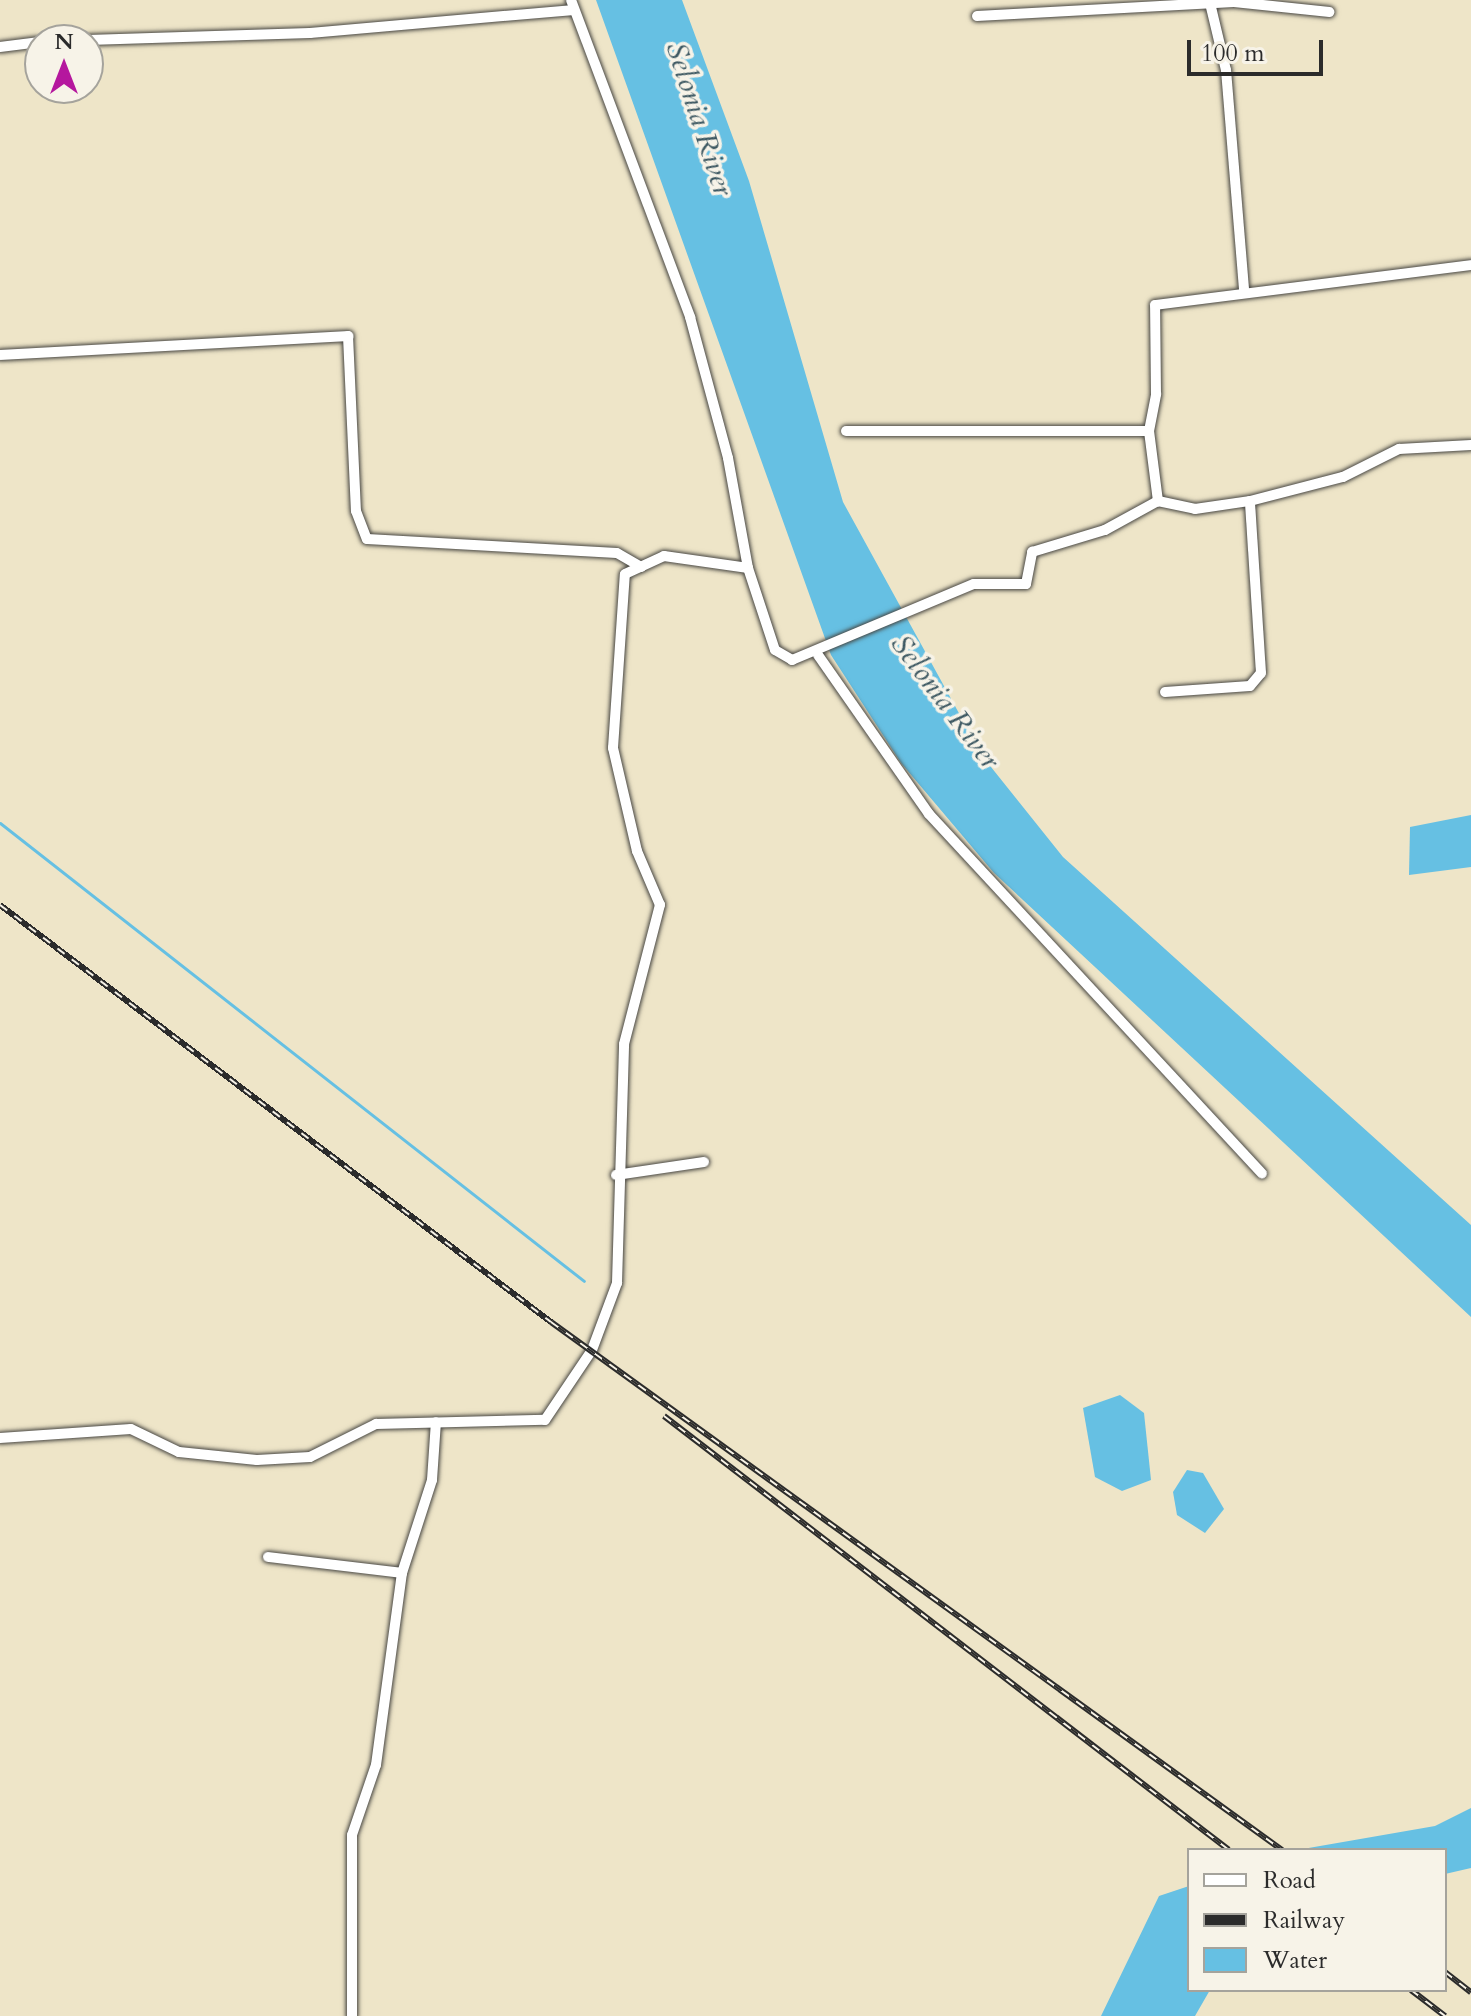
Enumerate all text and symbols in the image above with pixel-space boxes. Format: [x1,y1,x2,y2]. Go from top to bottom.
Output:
north arrow [24,24,104,104]
scale bar [1191,24,1327,74]
text: N [54,27,74,57]
text: 100 m [1201,37,1265,70]
water label: Selonia River [657,38,741,200]
water label: Selonia River [883,627,1007,777]
legend [1187,1848,1447,1992]
text: Road [1263,1864,1316,1897]
text: Railway [1263,1904,1345,1937]
text: Water [1263,1944,1327,1977]

